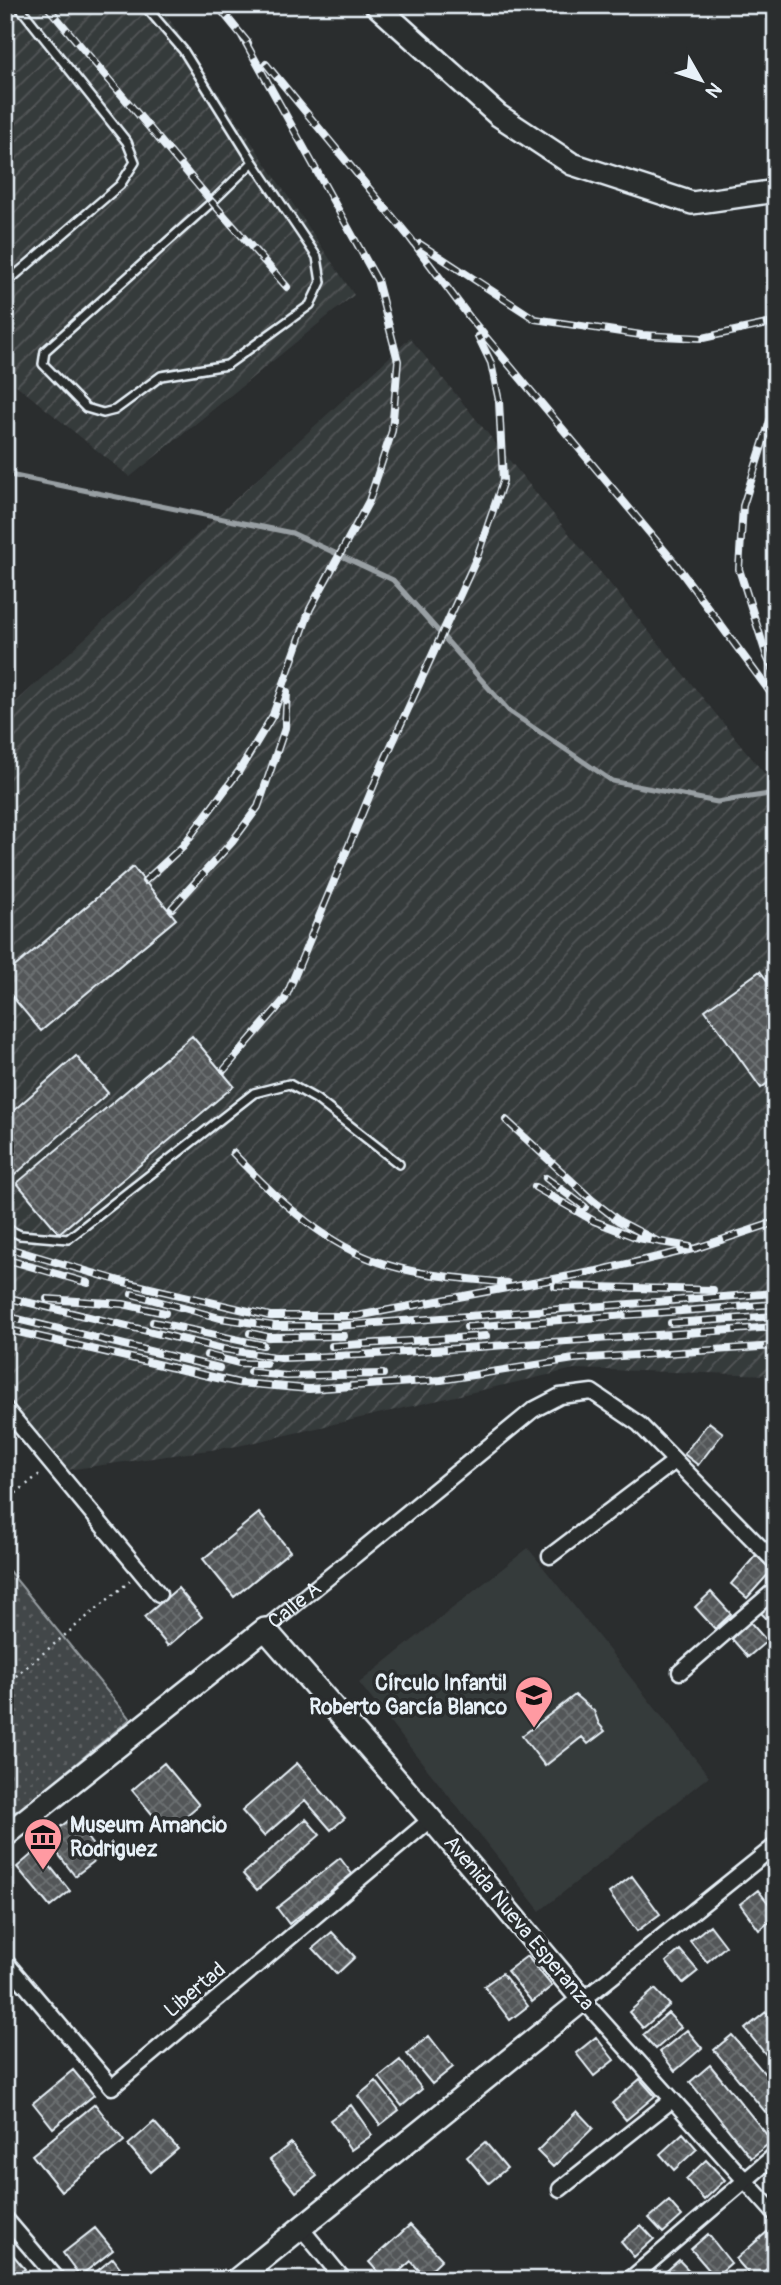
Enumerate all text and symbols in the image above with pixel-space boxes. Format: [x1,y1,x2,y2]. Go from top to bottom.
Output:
north arrow [666,46,736,116]
text: N [700,78,727,103]
street label: Calle A [262,1575,327,1635]
place label: Círculo Infantil Roberto García Blanco [309,1670,508,1721]
school or university icon: Círculo Infantil Roberto García Blanco [513,1674,555,1729]
place label: Museum Amancio Rodriguez [70,1812,228,1863]
museum icon: Museum Amancio Rodriguez [22,1816,64,1871]
street label: Avenida Nueva Esperanza [438,1830,600,2016]
street label: Libertad [159,1956,231,2024]

